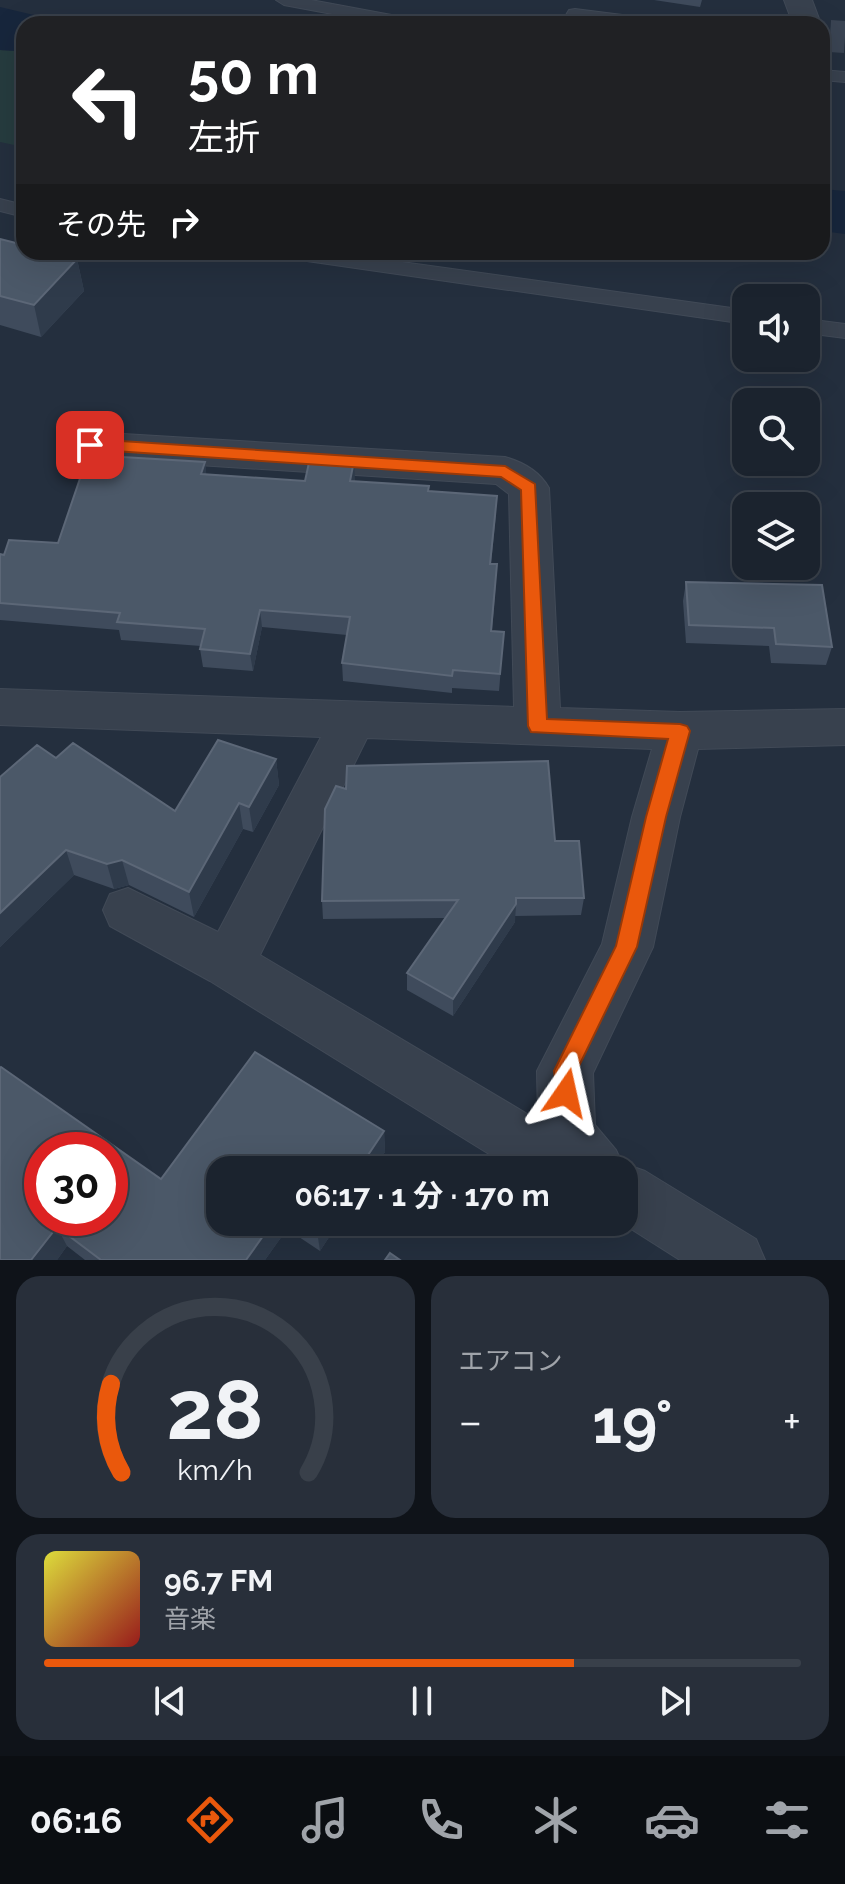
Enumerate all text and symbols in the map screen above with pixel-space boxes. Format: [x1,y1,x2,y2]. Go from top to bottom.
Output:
text: 50 m [188,41,319,107]
icon: left [56,48,160,152]
text: 左折 [188,116,260,158]
icon: right [162,200,206,244]
text: その先 [56,207,146,242]
map controls [732,284,820,580]
button: sound [732,284,820,372]
button: search [732,388,820,476]
pin [56,411,124,479]
icon: arrive [68,423,112,467]
button: layers [732,492,820,580]
position arrow [524,1051,608,1135]
speed limit sign: 30 [24,1132,128,1236]
text: 06:17 · 1 分 · 170 m [294,1178,550,1213]
text: エアコン [459,1346,563,1376]
text: 28 [167,1361,264,1458]
text: 19° [592,1387,673,1457]
text: − [459,1396,482,1447]
text: + [783,1396,801,1447]
text: km/h [178,1453,253,1487]
text: 96.7 FM [164,1563,273,1598]
text: 音楽 [164,1604,216,1634]
icon: previous [148,1679,192,1723]
icon: pause [400,1679,444,1723]
icon: next [653,1679,697,1723]
icon: directions [182,1792,238,1848]
icon: music [297,1792,353,1848]
icon: phone [413,1792,469,1848]
icon: climate [528,1792,584,1848]
icon: car [644,1792,700,1848]
icon: filters [759,1792,815,1848]
text: 06:16 [30,1799,122,1841]

